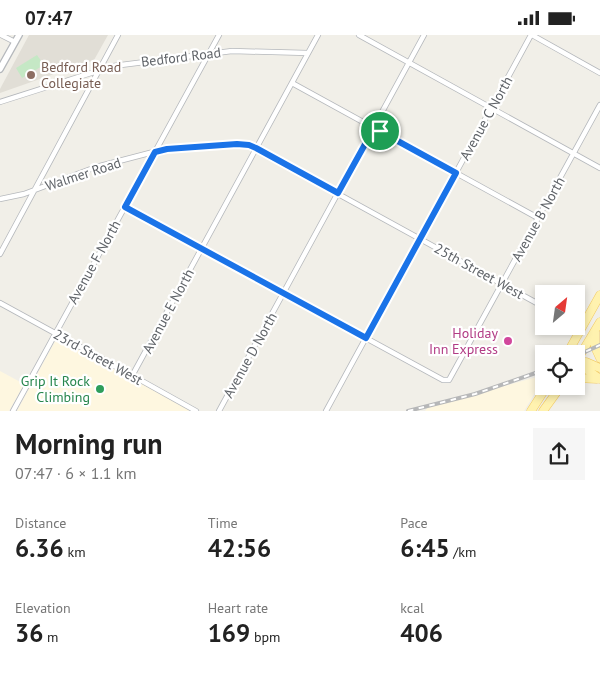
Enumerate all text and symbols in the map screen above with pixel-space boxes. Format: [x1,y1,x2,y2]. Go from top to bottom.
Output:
text: 07:47 [25,6,73,30]
street label: Bedford Road [140,43,222,71]
place label: Bedford Road Collegiate [41,58,121,92]
marker: Bedford Road Collegiate [25,69,37,81]
street label: Avenue C North [456,73,516,163]
pin [359,110,401,152]
icon: arrive [366,117,394,145]
street label: Walmer Road [43,153,123,195]
street label: Avenue B North [507,174,569,264]
street label: Avenue F North [64,217,124,307]
street label: 25th Street West [431,239,527,303]
street label: Avenue E North [138,266,198,356]
north arrow [535,285,585,335]
map controls [535,285,585,395]
street label: Avenue D North [219,309,281,401]
place label: Holiday Inn Express [429,324,498,358]
street label: 23rd Street West [50,325,146,389]
marker: Holiday Inn Express [502,335,514,347]
button: locate [535,345,585,395]
place label: Grip It Rock Climbing [21,372,90,406]
marker: Grip It Rock Climbing [94,383,106,395]
text: Morning run [15,425,163,462]
button: share [533,428,585,480]
text: 07:47 · 6 × 1.1 km [15,463,136,483]
text: Distance [15,514,66,532]
text: Time [208,514,238,532]
text: Pace [400,514,428,532]
text: 6.36 [15,532,64,564]
text: 42:56 [208,532,271,564]
text: 6:45 [400,532,450,564]
text: km [64,543,86,561]
text: /km [450,543,476,561]
text: Elevation [15,599,71,617]
text: Heart rate [208,599,268,617]
text: kcal [400,599,424,617]
text: 36 [15,617,43,649]
text: 169 [208,617,250,649]
text: 406 [400,617,443,649]
text: m [43,628,58,646]
text: bpm [250,628,280,646]

